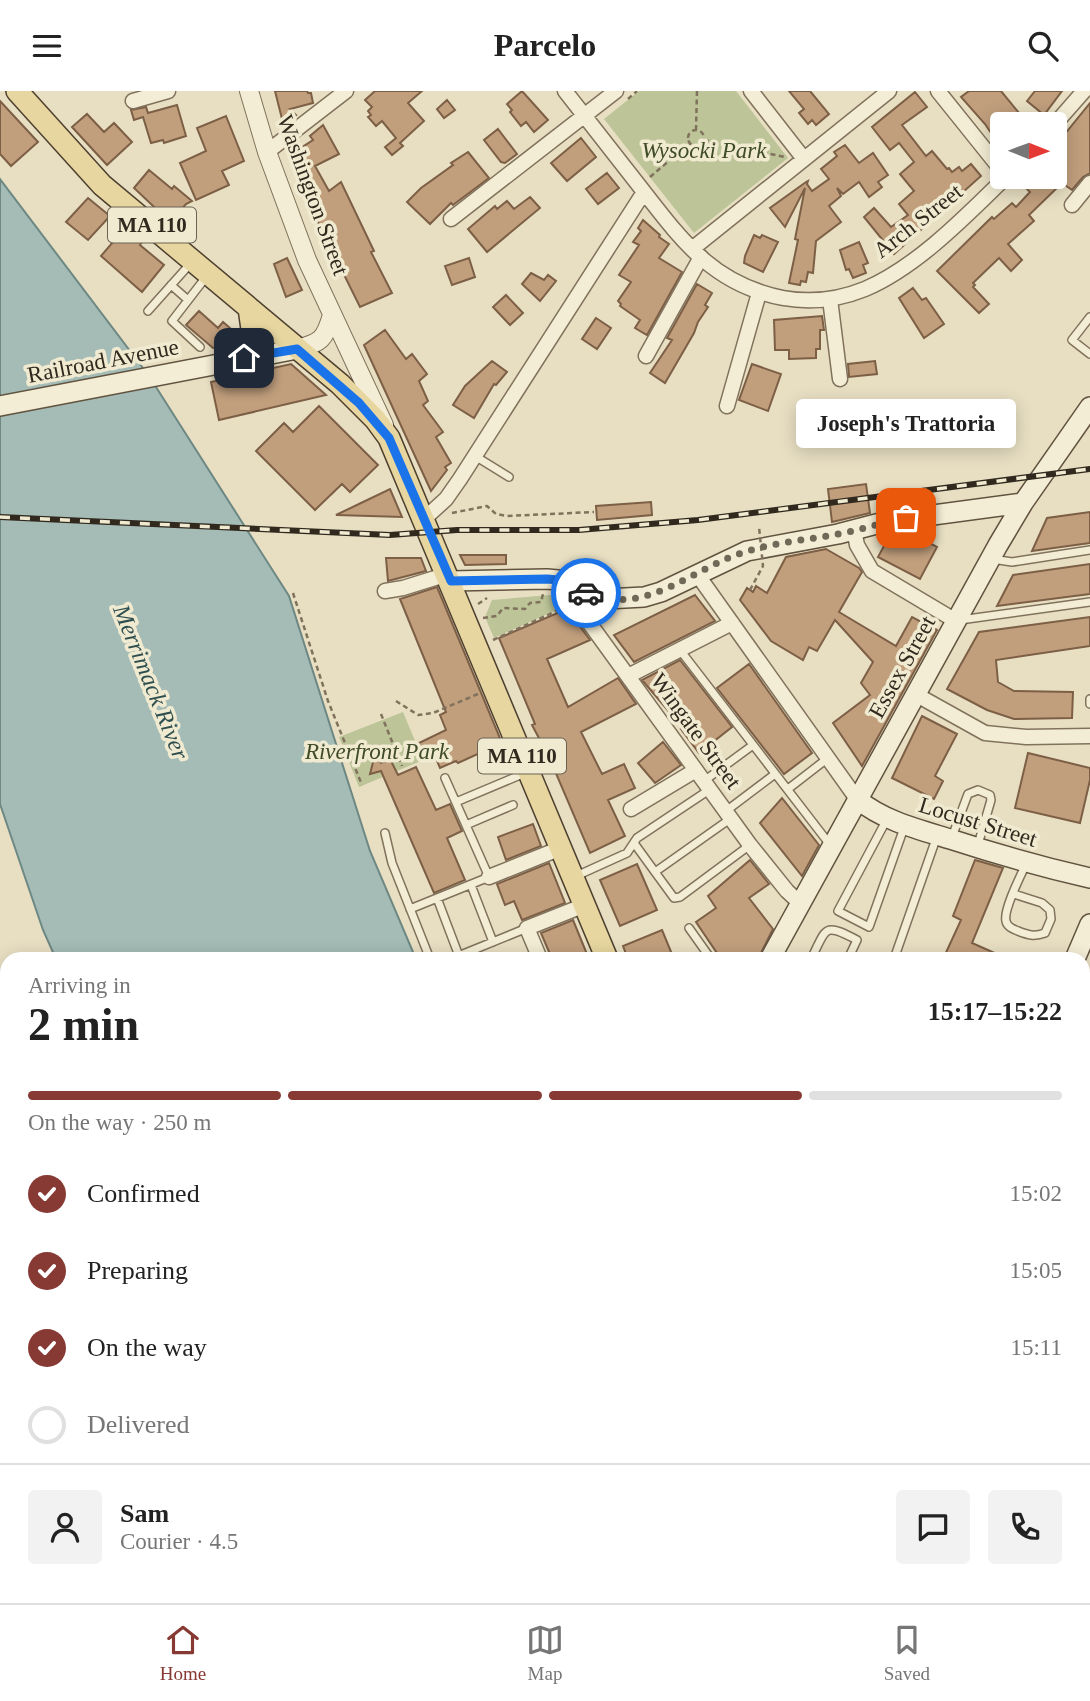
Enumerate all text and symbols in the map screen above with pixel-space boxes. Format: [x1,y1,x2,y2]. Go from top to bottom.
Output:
icon: menu [28,27,66,65]
text: Parcelo [494,27,596,63]
icon: search [1024,27,1062,65]
street label: Washington Street [272,111,354,279]
north arrow [990,112,1068,189]
map controls [990,112,1067,189]
park label: Wysocki Park [642,138,767,163]
street label: Arch Street [869,178,968,263]
road number: MA 110 [108,207,196,243]
pin [214,328,274,388]
street label: Railroad Avenue [25,334,181,388]
icon: home [225,339,263,377]
callout: Joseph's Trattoria [796,399,1016,448]
text: Joseph's Trattoria [817,411,995,436]
pin [876,488,936,548]
icon: bag [887,499,925,537]
courier [551,558,621,628]
icon: car [567,574,605,612]
water label: Merrimack River [108,600,194,764]
street label: Essex Street [864,611,941,723]
street label: Wingate Street [646,668,747,794]
park label: Riverfront Park [304,739,450,764]
road number: MA 110 [478,739,566,773]
street label: Locust Street [916,792,1041,852]
text: Arriving in [28,973,131,998]
text: 15:17–15:22 [928,997,1062,1026]
text: 2 min [28,999,139,1050]
text: On the way · 250 m [28,1110,211,1135]
icon: check [28,1175,66,1213]
text: Confirmed [87,1179,200,1208]
text: 15:02 [1010,1181,1062,1206]
icon: check [28,1252,66,1290]
text: Preparing [87,1256,188,1285]
text: 15:05 [1010,1258,1062,1283]
icon: check [28,1329,66,1367]
text: On the way [87,1333,207,1362]
text: 15:11 [1010,1335,1062,1360]
text: Delivered [87,1410,190,1439]
button: person [28,1490,102,1564]
button: chat [896,1490,970,1564]
button: phone [988,1490,1062,1564]
text: Sam [120,1499,169,1528]
text: Courier · 4.5 [120,1529,238,1554]
tab: Home [160,1621,206,1685]
tab: Map [526,1621,564,1685]
tab: Saved [884,1621,930,1685]

